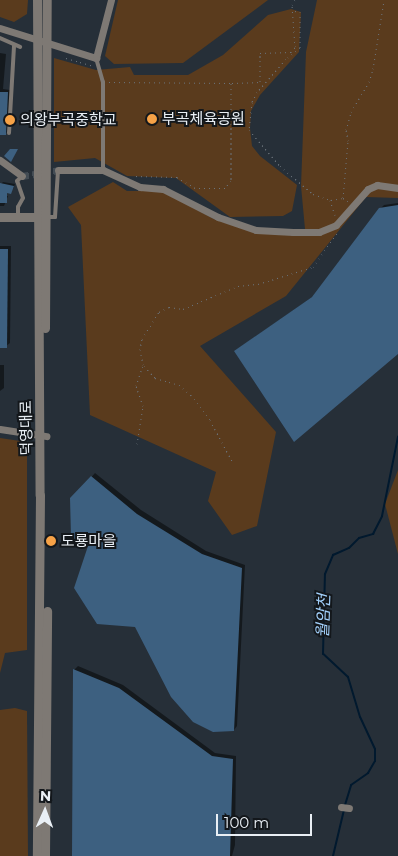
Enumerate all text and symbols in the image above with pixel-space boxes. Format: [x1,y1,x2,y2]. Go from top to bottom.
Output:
place label: 부곡체육공원 [162,110,245,128]
place label: 의왕부곡중학교 [20,111,117,129]
marker: 부곡체육공원 [146,113,158,125]
marker: 의왕부곡중학교 [4,114,16,126]
street label: 덕영대로 [17,400,35,456]
place label: 도룡마을 [61,532,116,550]
marker: 도룡마을 [45,535,57,547]
water label: 월암천 [314,594,334,638]
north arrow [20,786,70,836]
text: N [40,787,51,805]
scale bar [218,804,314,836]
text: 100 m [224,813,269,832]

